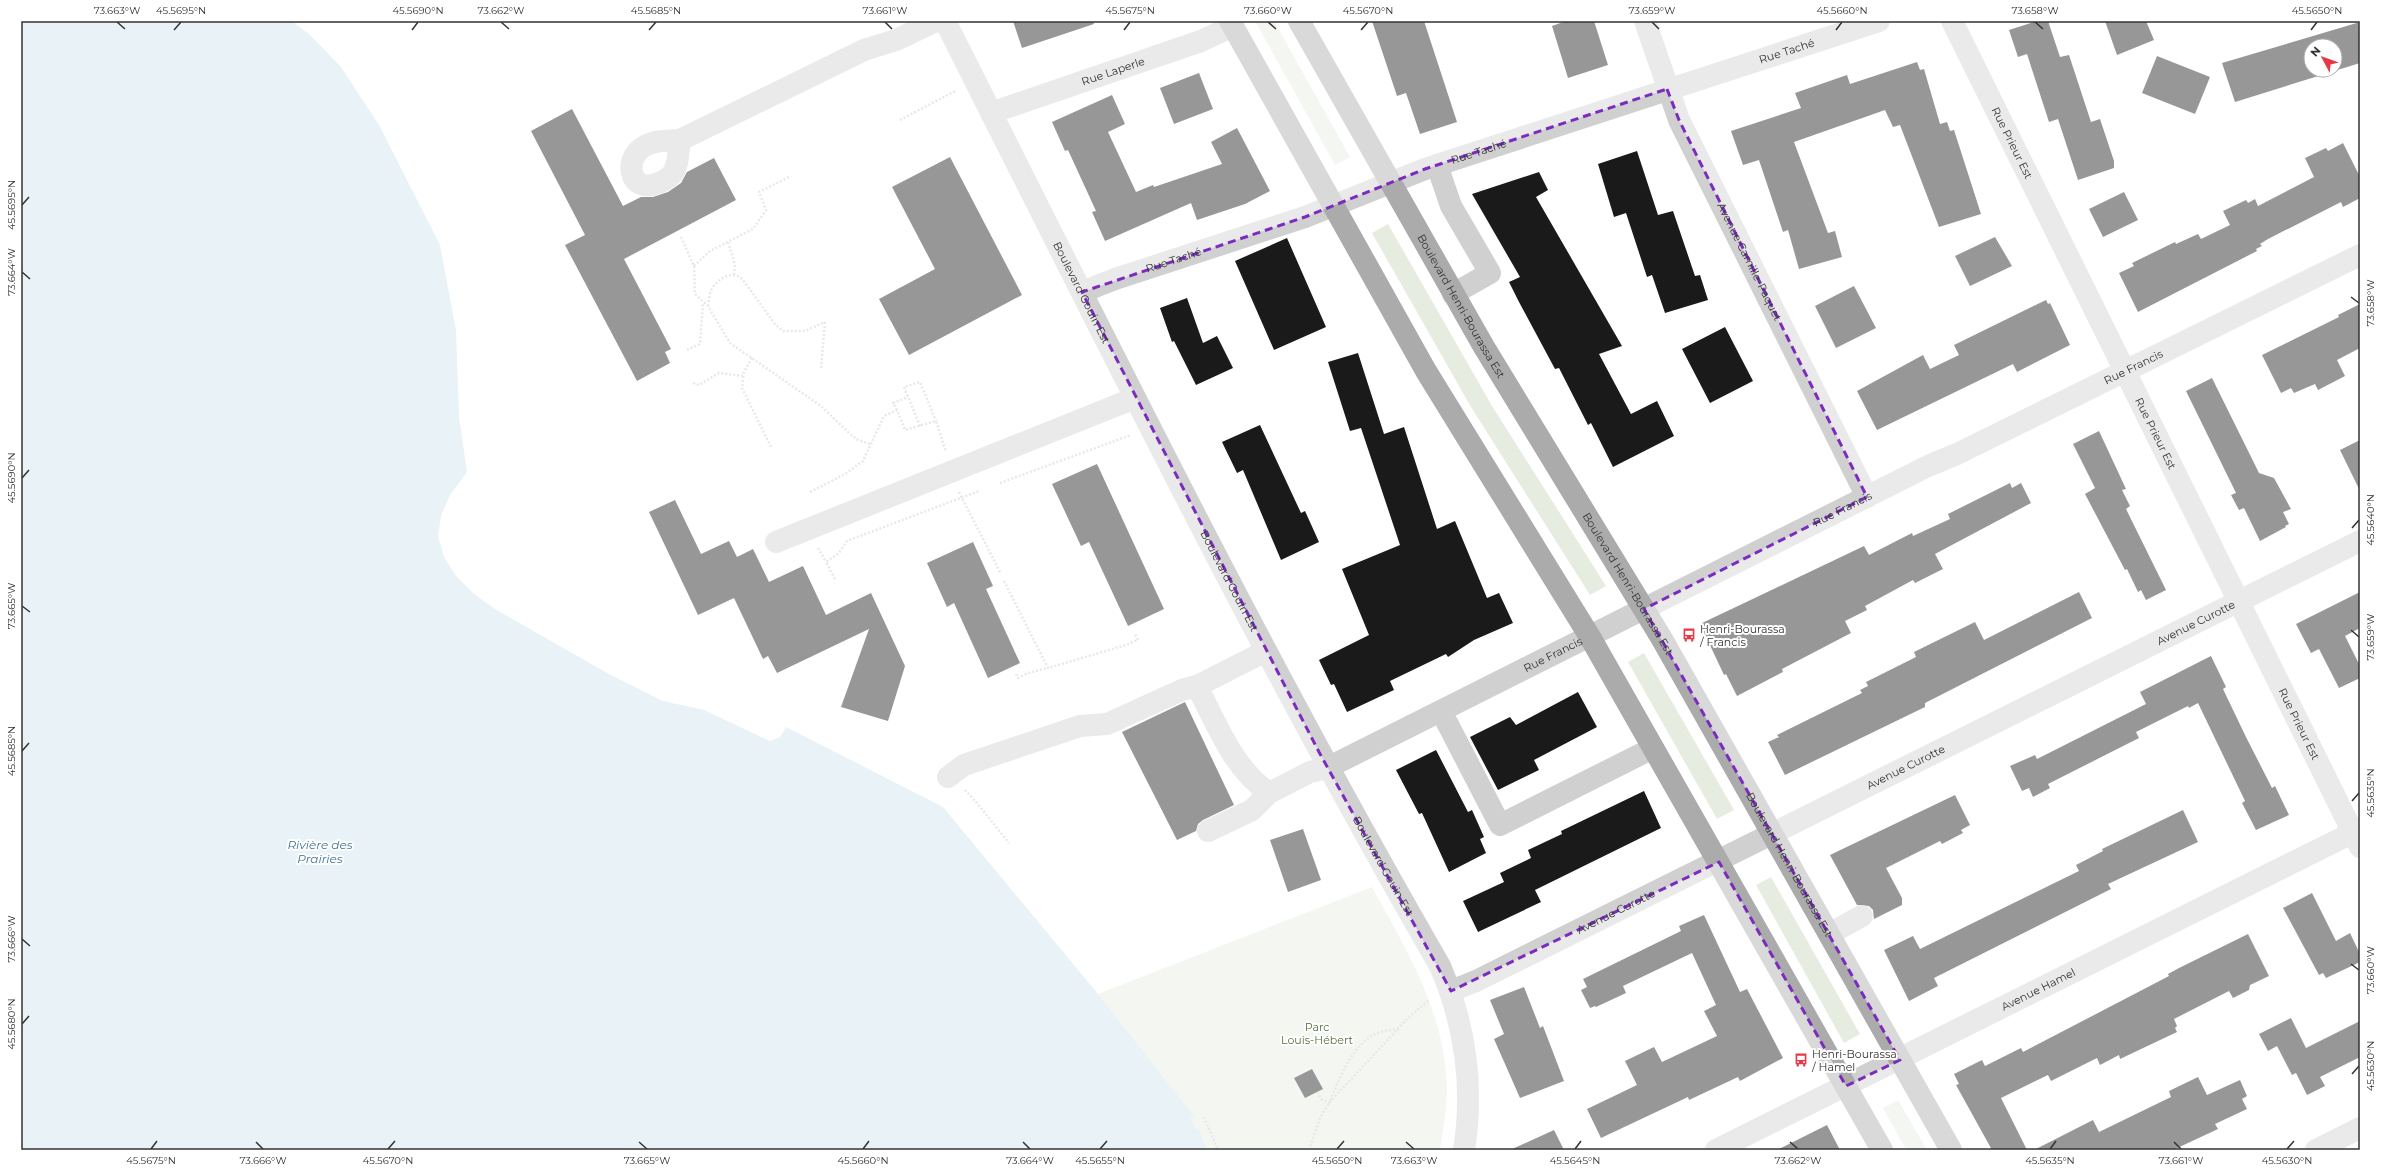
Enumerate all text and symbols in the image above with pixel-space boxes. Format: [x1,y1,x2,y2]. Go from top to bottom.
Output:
text: 73.663°W [94,4,140,17]
text: 45.5695°N [156,4,206,17]
text: 45.5690°N [392,4,444,17]
text: 73.662°W [478,4,524,17]
text: 45.5685°N [631,4,681,17]
text: 73.661°W [863,4,907,17]
text: 45.5675°N [1105,4,1155,17]
text: 73.660°W [1244,4,1292,17]
text: 45.5670°N [1343,4,1393,17]
text: 73.659°W [1629,4,1675,17]
text: 45.5660°N [1816,4,1868,17]
text: 73.658°W [2011,4,2059,17]
text: 45.5650°N [2292,4,2342,17]
street label: Rue Taché [1757,35,1817,67]
north arrow [2303,38,2343,78]
text: N [2307,43,2324,59]
street label: Rue Laperle [1080,54,1147,88]
street label: Rue Prieur Est [1989,105,2036,182]
street label: Rue Taché [1449,136,1509,167]
text: 45.5695°N [5,180,18,230]
street label: Avenue Camille-Paquet [1714,200,1785,324]
street label: Boulevard Henri-Bourassa Est [1414,232,1509,381]
street label: Boulevard Gouin Est [1050,239,1113,346]
street label: Rue Taché [1144,244,1203,276]
text: 73.664°W [5,248,18,296]
text: 73.658°W [2364,279,2377,327]
street label: Rue Francis [2102,346,2166,387]
street label: Rue Prieur Est [2132,395,2180,472]
text: 45.5690°N [5,452,18,504]
street label: Rue Francis [1810,488,1875,530]
text: 45.5640°N [2364,494,2377,546]
street label: Boulevard Henri-Bourassa Est [1580,510,1677,658]
street label: Boulevard Gouin Est [1197,528,1262,634]
text: 73.665°W [5,583,18,629]
street label: Avenue Curotte [2154,597,2238,648]
text: 73.659°W [2364,614,2377,660]
place label: Henri-Bourassa / Francis [1699,622,1785,649]
bus stop icon: Henri-Bourassa / Francis [1681,627,1697,643]
street label: Rue Francis [1521,634,1585,675]
street label: Rue Prieur Est [2276,686,2323,763]
text: 45.5685°N [5,726,18,776]
street label: Avenue Curotte [1864,742,1948,792]
text: 45.5635°N [2364,768,2377,818]
street label: Boulevard Henri-Bourassa Est [1743,790,1836,940]
street label: Boulevard Gouin Est [1350,814,1417,919]
water label: Rivière des Prairies [287,837,353,866]
street label: Avenue Curotte [1574,886,1658,937]
text: 73.666°W [5,915,18,963]
text: 73.660°W [2364,946,2377,994]
street label: Avenue Hamel [1999,965,2078,1014]
text: 45.5680°N [5,998,18,1050]
park label: Parc Louis-Hébert [1281,1020,1353,1047]
text: 45.5630°N [2364,1041,2377,1091]
place label: Henri-Bourassa / Hamel [1811,1047,1897,1074]
bus stop icon: Henri-Bourassa / Hamel [1793,1052,1809,1068]
text: 45.5675°N [126,1154,176,1167]
text: 73.666°W [239,1154,287,1167]
text: 45.5670°N [363,1154,413,1167]
text: 73.665°W [624,1154,670,1167]
text: 45.5660°N [837,1154,889,1167]
text: 73.664°W [1006,1154,1054,1167]
text: 45.5655°N [1075,1154,1125,1167]
text: 45.5650°N [1312,1154,1362,1167]
text: 73.663°W [1391,1154,1437,1167]
text: 45.5645°N [1550,1154,1600,1167]
text: 73.662°W [1775,1154,1821,1167]
text: 45.5635°N [2025,1154,2075,1167]
text: 73.661°W [2159,1154,2203,1167]
text: 45.5630°N [2262,1154,2312,1167]

